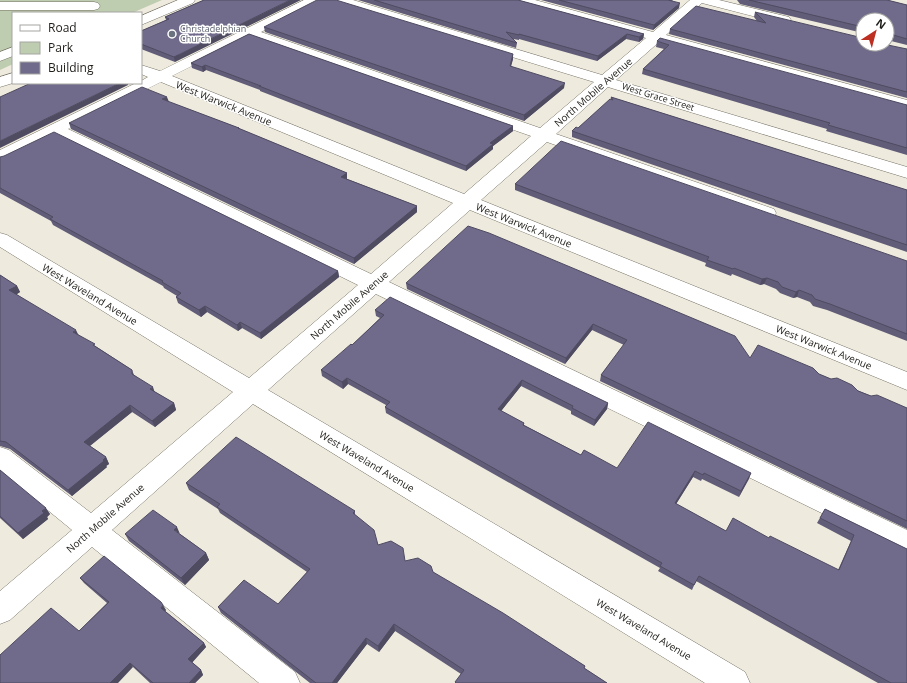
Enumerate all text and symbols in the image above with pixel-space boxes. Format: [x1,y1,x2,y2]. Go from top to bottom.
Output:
legend [12,12,142,84]
north arrow [855,12,895,52]
text: N [873,15,889,32]
text: Road [48,19,77,36]
place label: Christadelphian Church [180,22,246,45]
marker: Christadelphian Church [167,29,177,39]
text: Park [48,39,74,56]
street label: North Mobile Avenue [551,54,635,130]
text: Building [48,59,94,76]
street label: West Warwick Avenue [174,77,274,129]
street label: West Grace Street [620,79,696,114]
street label: West Warwick Avenue [474,199,574,251]
street label: West Waveland Avenue [40,260,141,328]
street label: North Mobile Avenue [307,267,391,343]
street label: West Warwick Avenue [774,321,874,373]
street label: West Waveland Avenue [317,427,418,495]
street label: North Mobile Avenue [63,480,147,556]
street label: West Waveland Avenue [594,595,695,663]

